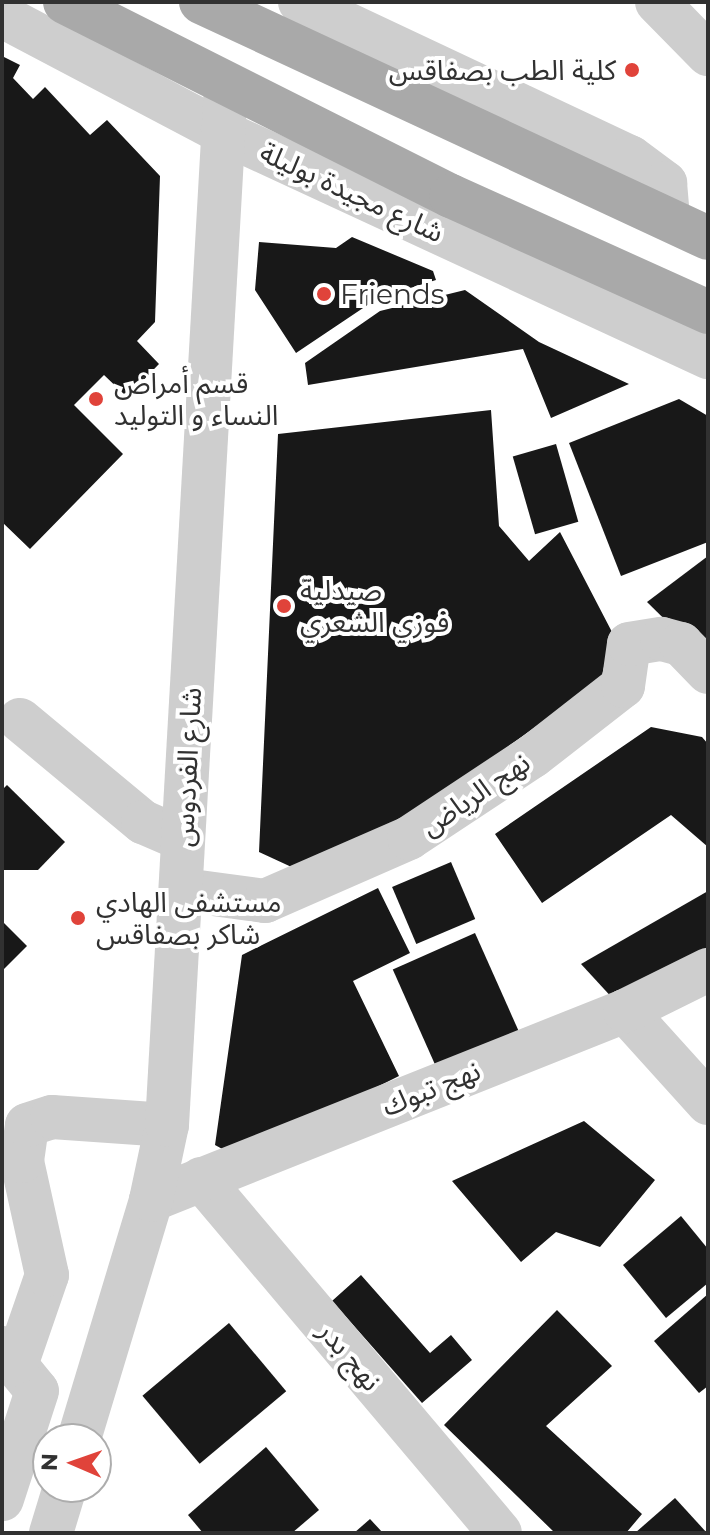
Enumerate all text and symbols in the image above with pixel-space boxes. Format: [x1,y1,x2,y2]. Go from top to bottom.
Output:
place label: كلية الطب بصفاقس [389,53,616,87]
marker: كلية الطب بصفاقس [623,61,641,79]
street label: شارع مجيدة بوليلة [255,135,449,249]
place label: Friends [340,277,444,311]
marker: Friends [315,285,333,303]
place label: قسم أمراض النساء و التوليد [114,366,278,432]
marker: قسم أمراض النساء و التوليد [85,388,107,410]
place label: صيدلية فوزي الشعري [300,573,449,639]
marker: صيدلية فوزي الشعري [275,597,293,615]
street label: شارع الفردوس [166,686,208,848]
street label: نهج الرياض [414,745,536,843]
place label: مستشفى الهادي شاكر بصفاقس [96,885,281,951]
marker: مستشفى الهادي شاكر بصفاقس [67,907,89,929]
street label: نهج تبوك [377,1053,485,1123]
street label: نهج بدر [311,1315,389,1397]
north arrow [32,1423,112,1503]
text: N [36,1453,63,1472]

